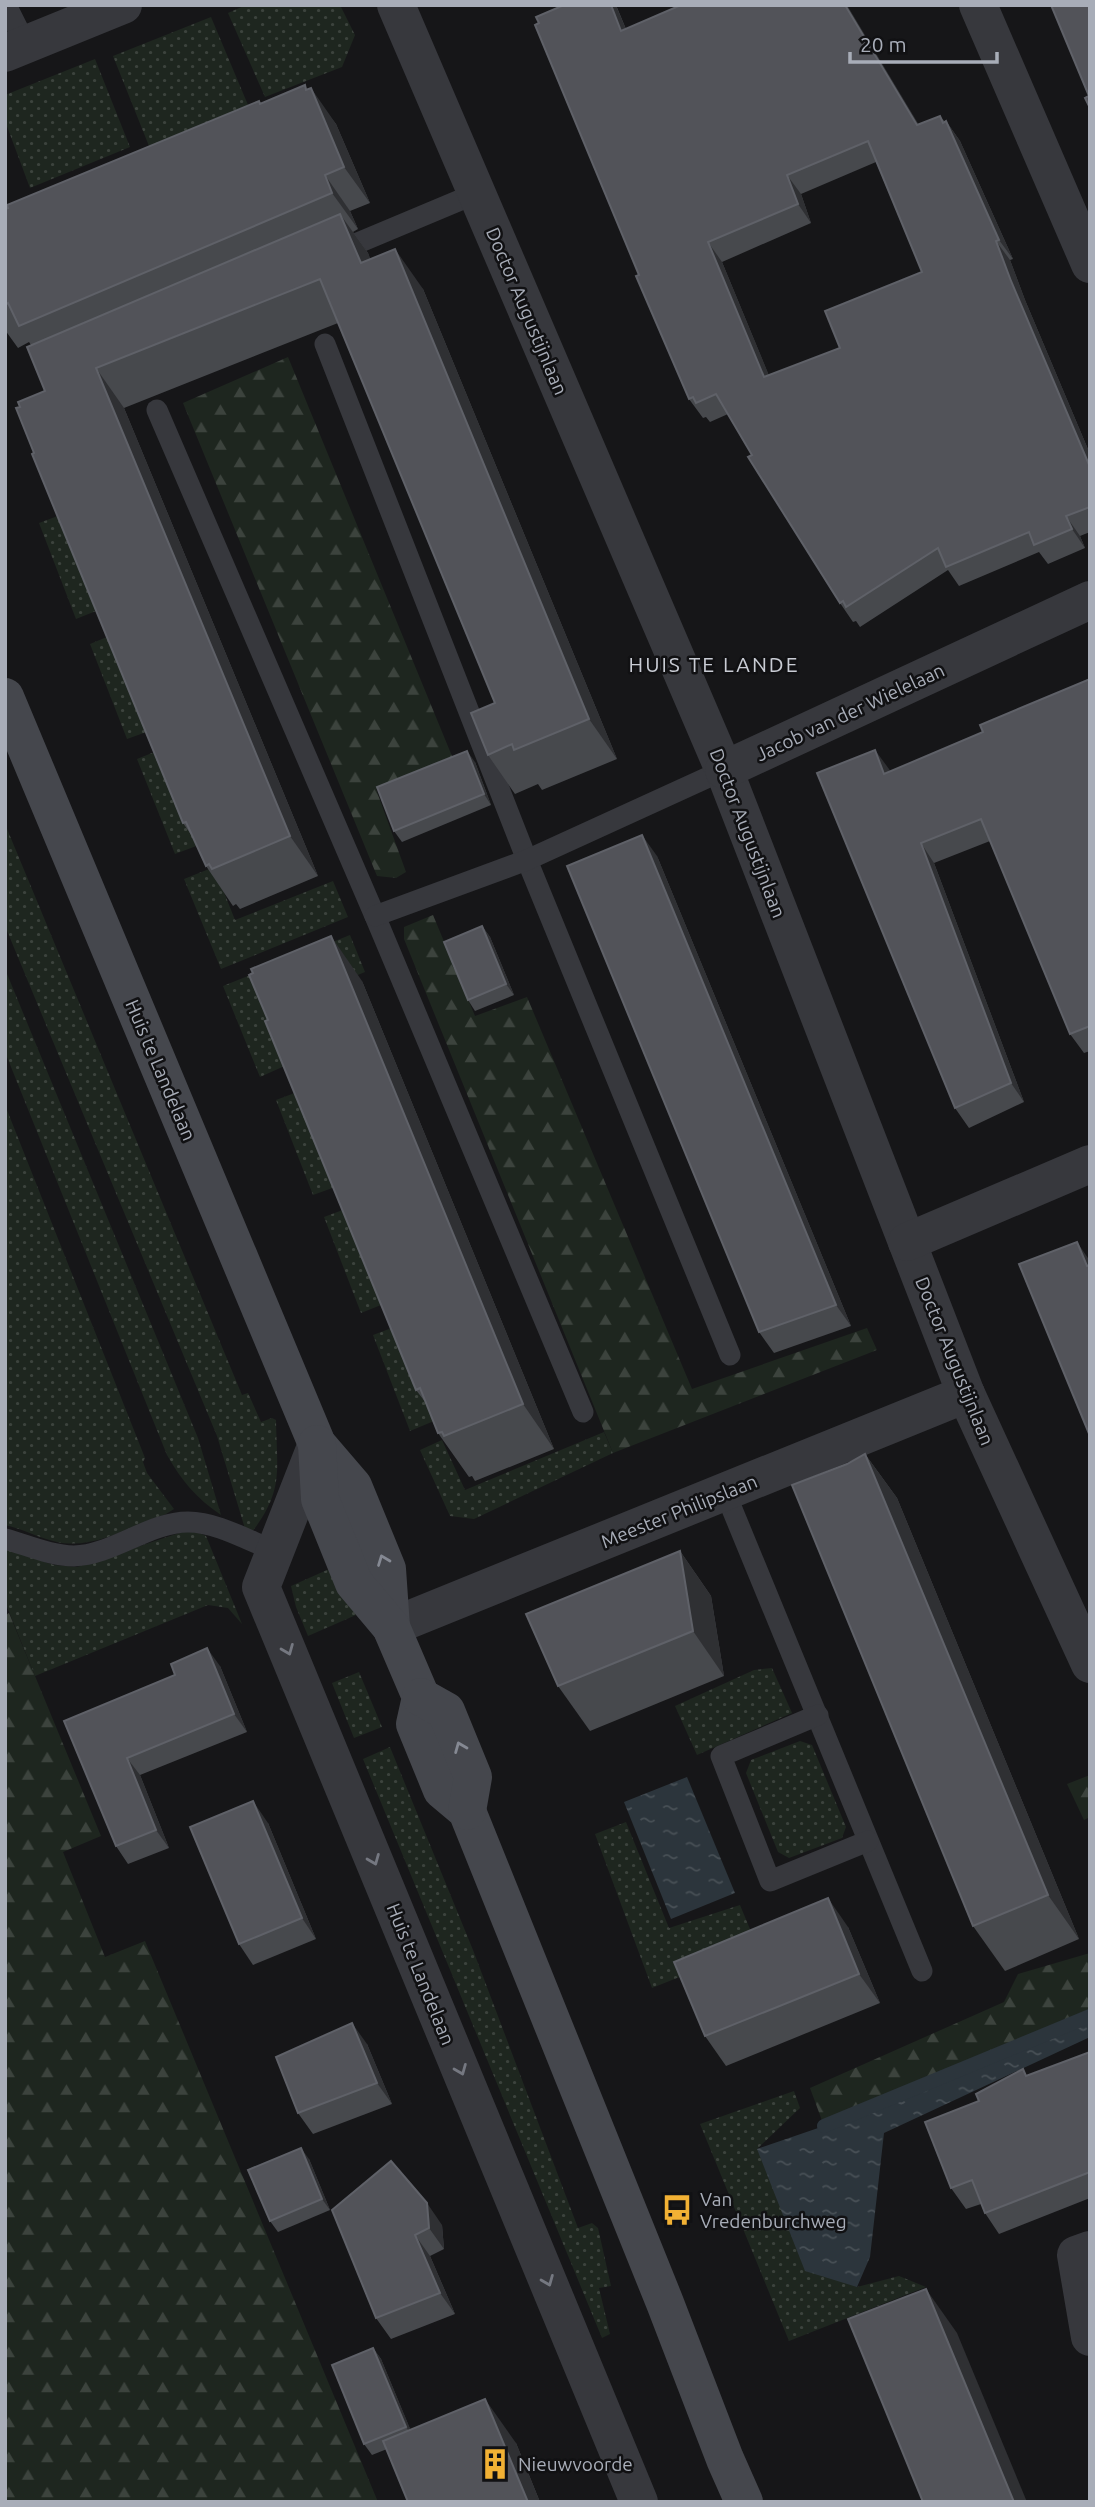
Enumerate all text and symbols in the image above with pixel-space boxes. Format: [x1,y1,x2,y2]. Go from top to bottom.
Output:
scale bar [850,21,997,65]
text: 20 m [860,32,907,56]
street label: Doctor Augustijnlaan [482,224,572,398]
district label: HUIS TE LANDE [629,652,799,676]
street label: Jacob van der Wielelaan [752,659,948,765]
street label: Doctor Augustijnlaan [706,745,790,921]
street label: Huis te Landelaan [121,996,201,1144]
street label: Doctor Augustijnlaan [911,1274,999,1448]
street label: Meester Philipslaan [598,1470,760,1552]
one-way arrow [377,1554,391,1567]
one-way arrow [279,1643,293,1655]
one-way arrow [454,1741,468,1754]
one-way arrow [366,1853,380,1865]
street label: Huis te Landelaan [383,1900,459,2048]
one-way arrow [453,2063,467,2076]
place label: Van Vredenburchweg [700,2188,847,2232]
bus stop icon: Van Vredenburchweg [660,2193,694,2227]
one-way arrow [539,2274,553,2286]
building icon: Nieuwvoorde [478,2447,512,2481]
place label: Nieuwvoorde [518,2453,633,2475]

